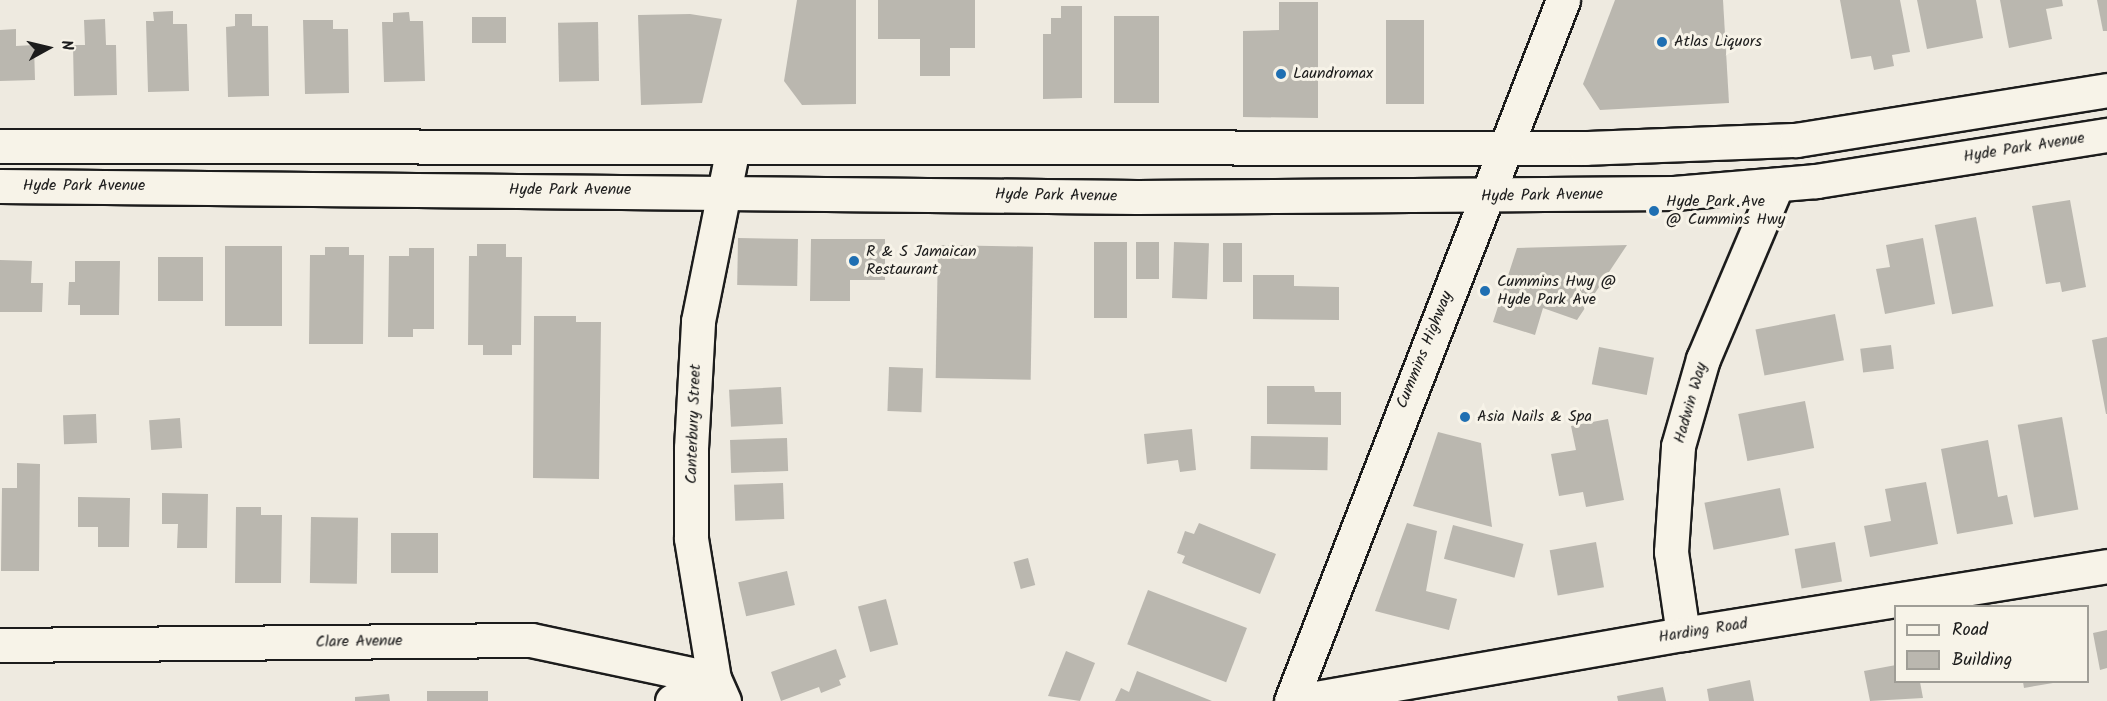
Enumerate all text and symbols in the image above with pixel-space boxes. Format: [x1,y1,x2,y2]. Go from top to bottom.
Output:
north arrow [18,18,78,78]
place label: Atlas Liquors [1674,32,1762,52]
marker: Atlas Liquors [1655,35,1669,49]
text: N [53,39,79,52]
place label: Laundromax [1293,64,1373,84]
marker: Laundromax [1274,67,1288,81]
street label: Hyde Park Avenue [1962,129,2086,167]
street label: Hyde Park Avenue [23,176,145,196]
street label: Hyde Park Avenue [509,180,631,200]
street label: Hyde Park Avenue [995,185,1117,207]
street label: Hyde Park Avenue [1481,185,1603,207]
place label: Hyde Park Ave @ Cummins Hwy [1666,192,1785,230]
marker: Hyde Park Ave @ Cummins Hwy [1647,204,1661,218]
place label: R & S Jamaican Restaurant [866,242,977,280]
marker: R & S Jamaican Restaurant [847,254,861,268]
place label: Cummins Hwy @ Hyde Park Ave [1497,272,1616,310]
marker: Cummins Hwy @ Hyde Park Ave [1478,284,1492,298]
street label: Cummins Highway [1393,289,1457,411]
street label: Hadwin Way [1670,360,1712,446]
street label: Canterbury Street [682,364,706,484]
place label: Asia Nails & Spa [1477,407,1592,427]
marker: Asia Nails & Spa [1458,410,1472,424]
legend [1894,605,2089,683]
street label: Harding Road [1657,614,1749,648]
text: Road [1952,616,1988,645]
street label: Clare Avenue [315,632,403,652]
text: Building [1952,646,2012,675]

